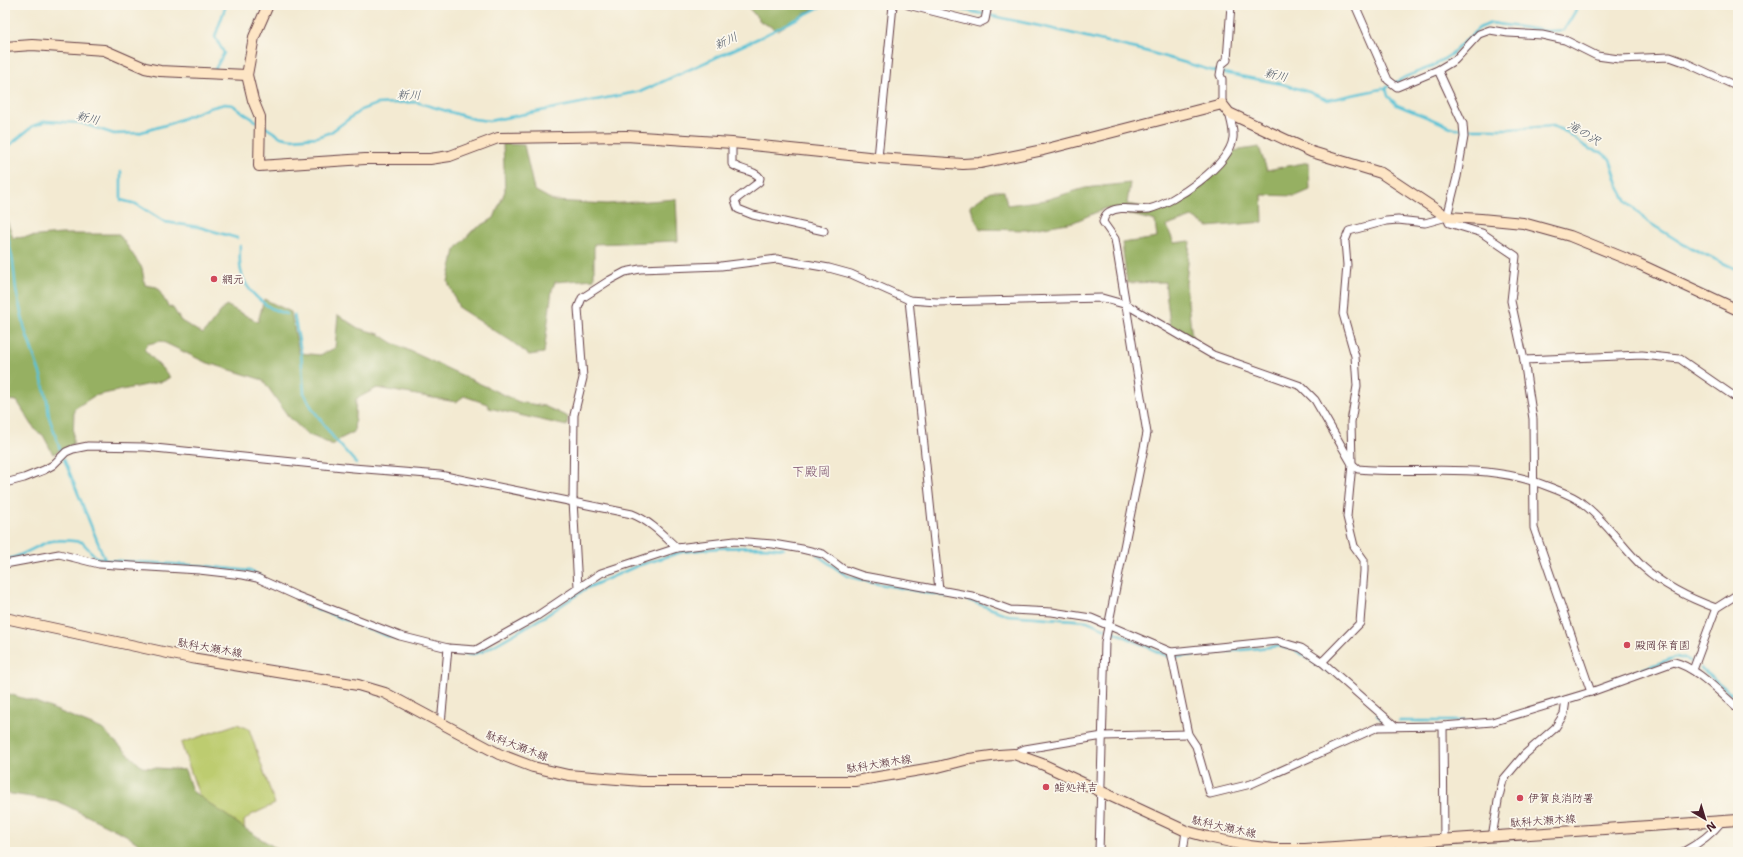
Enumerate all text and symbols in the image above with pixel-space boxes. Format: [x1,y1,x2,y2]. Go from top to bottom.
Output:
water label: 新川 [712,29,740,53]
water label: 新川 [1263,65,1289,85]
water label: 新川 [397,87,421,103]
water label: 新川 [75,108,101,128]
water label: 滝の沢 [1564,117,1604,150]
place label: 網元 [222,272,244,287]
marker: 網元 [209,274,219,284]
district label: 下殿岡 [791,463,831,480]
street label: 駄科大瀬木線 [176,635,244,661]
place label: 殿岡保育園 [1635,638,1690,653]
marker: 殿岡保育園 [1622,640,1632,650]
street label: 駄科大瀬木線 [484,727,550,765]
street label: 駄科大瀬木線 [845,751,913,777]
place label: 鮨処祥吉 [1054,780,1098,795]
marker: 鮨処祥吉 [1041,782,1051,792]
place label: 伊賀良消防署 [1528,791,1594,806]
marker: 伊賀良消防署 [1515,793,1525,803]
north arrow [1685,799,1725,839]
street label: 駄科大瀬木線 [1510,811,1576,831]
street label: 駄科大瀬木線 [1190,812,1258,842]
text: N [1703,818,1719,835]

